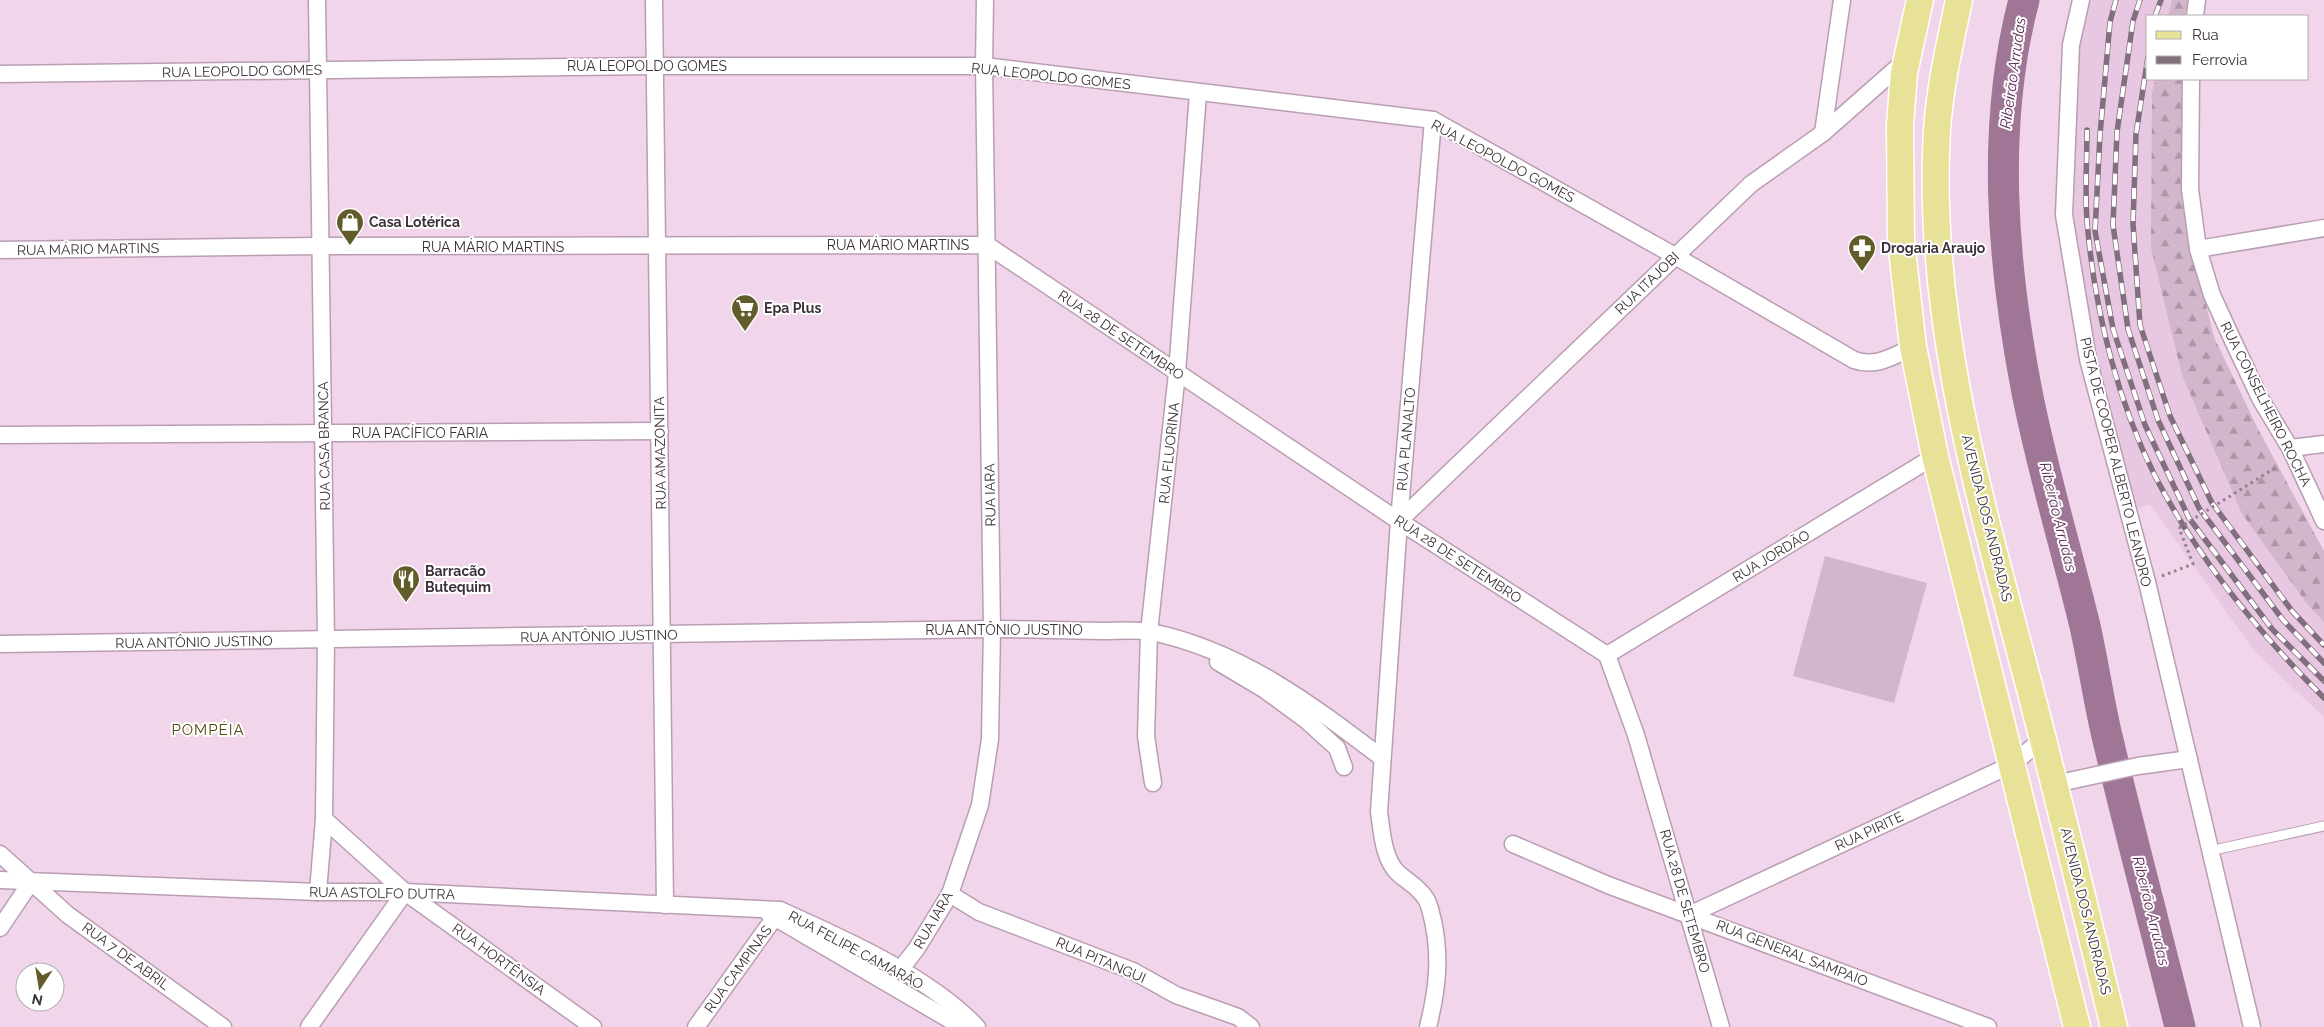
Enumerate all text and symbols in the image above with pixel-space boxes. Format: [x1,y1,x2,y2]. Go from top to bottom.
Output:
legend [2146,15,2309,80]
water label: Ribeirão Arrudas [1996,16,2030,130]
text: Rua [2192,26,2219,44]
text: Ferrovia [2192,51,2248,69]
street label: RUA LEOPOLDO GOMES [567,58,728,74]
street label: RUA LEOPOLDO GOMES [971,60,1132,92]
street label: RUA LEOPOLDO GOMES [162,62,323,80]
street label: RUA LEOPOLDO GOMES [1429,116,1578,206]
shop icon: Casa Lotérica [335,207,365,246]
place label: Casa Lotérica [369,214,460,230]
pharmacy icon: Drogaria Araujo [1847,233,1877,272]
street label: RUA MÁRIO MARTINS [827,236,970,253]
street label: RUA MÁRIO MARTINS [422,238,565,255]
street label: RUA MÁRIO MARTINS [17,239,160,258]
place label: Drogaria Araujo [1881,240,1986,256]
street label: RUA ITAJOBI [1612,249,1682,317]
street label: RUA 28 DE SETEMBRO [1055,287,1187,383]
supermarket icon: Epa Plus [730,293,760,332]
place label: Epa Plus [764,300,821,316]
street label: RUA CONSELHEIRO ROCHA [2217,319,2315,489]
street label: PISTA DE COOPER ALBERTO LEANDRO [2077,336,2155,588]
street label: RUA CASA BRANCA [315,381,333,511]
street label: RUA PLANALTO [1394,387,1418,491]
street label: RUA AMAZONITA [651,396,669,510]
street label: RUA FLUORINA [1156,401,1182,504]
street label: RUA PACÍFICO FARIA [352,424,489,441]
street label: AVENIDA DOS ANDRADAS [1958,433,2016,604]
water label: Ribeirão Arrudas [2036,460,2080,574]
street label: RUA IARA [981,463,999,527]
street label: RUA 28 DE SETEMBRO [1391,512,1525,606]
street label: RUA JORDÃO [1729,526,1812,585]
place label: Barracão Butequim [425,563,491,595]
restaurant icon: Barracão Butequim [391,564,421,603]
street label: RUA ANTÔNIO JUSTINO [925,621,1083,638]
street label: RUA ANTÔNIO JUSTINO [520,626,678,645]
street label: RUA ANTÔNIO JUSTINO [115,632,273,651]
district label: POMPÉIA [171,721,245,739]
street label: RUA PIRITE [1832,808,1906,854]
street label: AVENIDA DOS ANDRADAS [2057,826,2115,997]
street label: RUA 28 DE SETEMBRO [1657,827,1713,975]
water label: Ribeirão Arrudas [2129,854,2173,968]
street label: RUA ASTOLFO DUTRA [309,884,456,902]
street label: RUA IARA [910,888,956,951]
street label: RUA FELIPE CAMARÃO [786,907,927,992]
street label: RUA GENERAL SAMPAIO [1714,917,1870,989]
street label: RUA 7 DE ABRIL [79,919,173,993]
street label: RUA HORTÊNSIA [449,919,550,998]
street label: RUA CAMPINAS [701,922,775,1016]
street label: RUA PITANGUI [1054,934,1148,986]
north arrow [15,962,65,1012]
text: N [30,991,44,1009]

